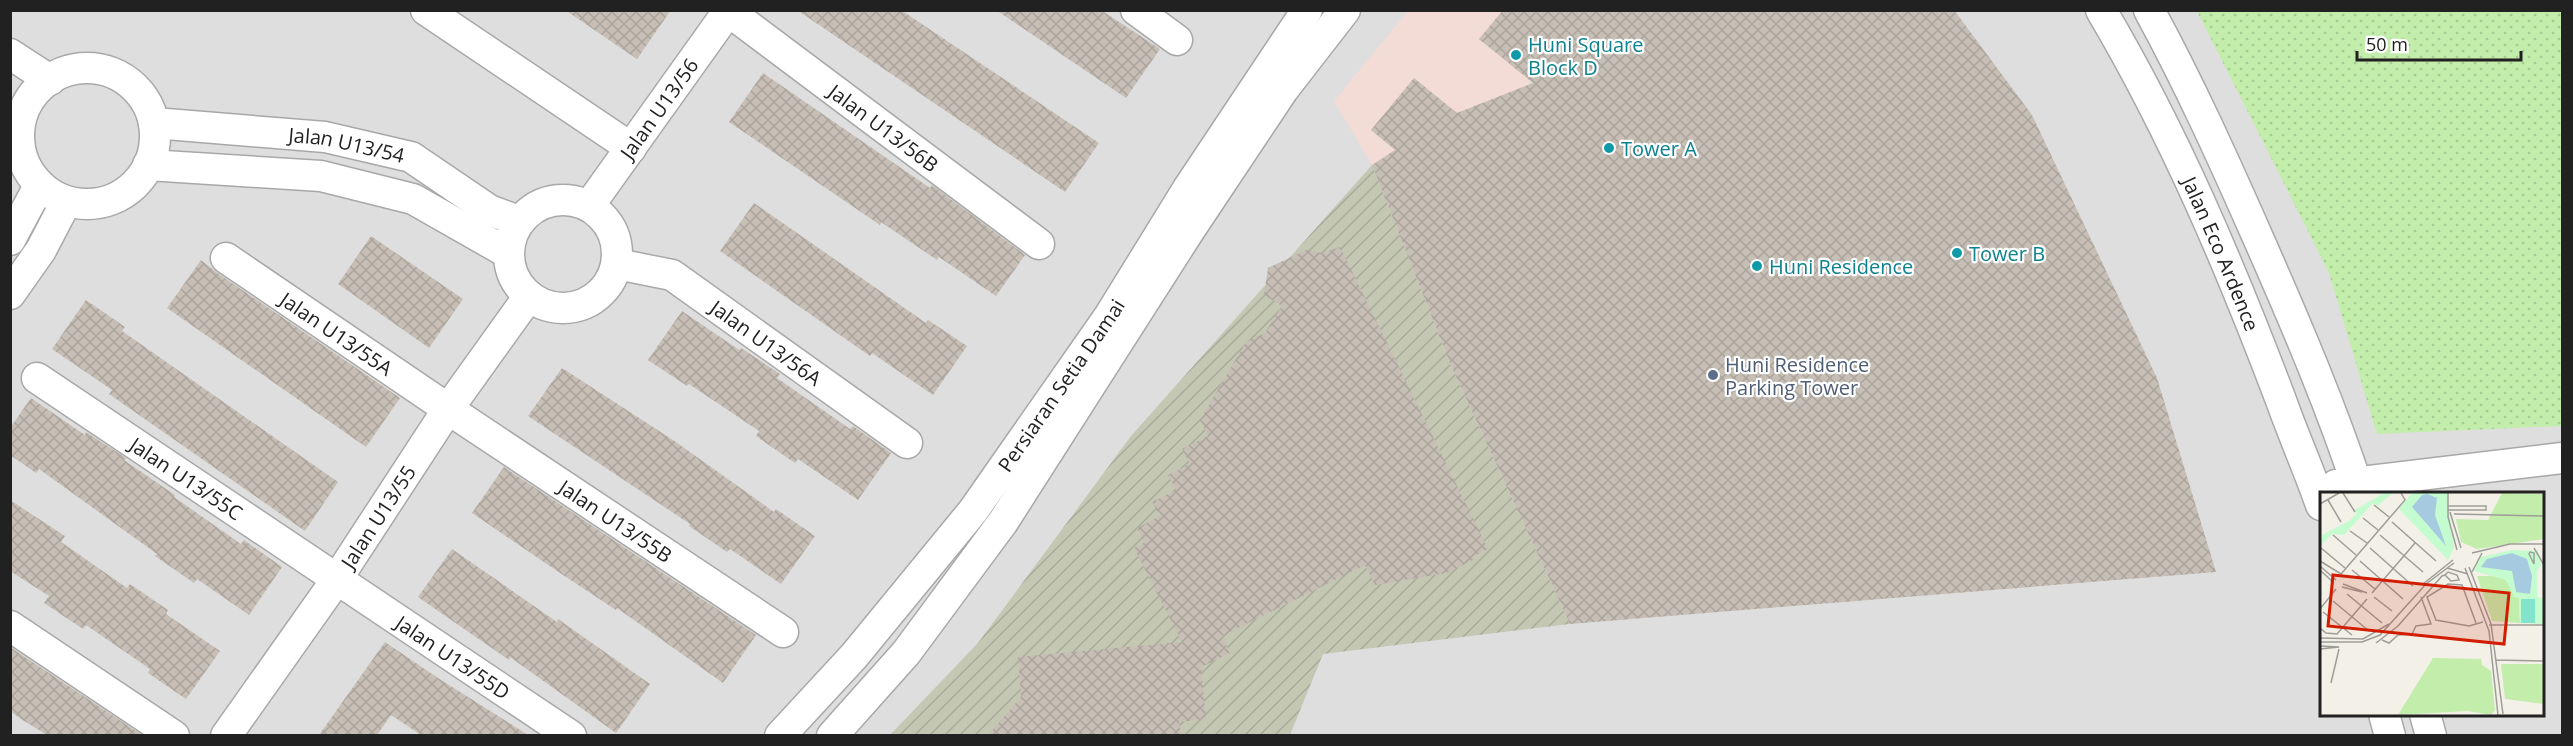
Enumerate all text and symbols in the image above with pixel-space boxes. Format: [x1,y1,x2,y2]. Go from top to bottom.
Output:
scale bar [2357,24,2520,62]
place label: Huni Square Block D [1528,31,1644,81]
text: 50 m [2366,32,2408,56]
marker: Huni Square Block D [1509,48,1523,62]
street label: Jalan U13/56 [612,53,704,166]
street label: Jalan U13/56B [822,76,944,178]
street label: Jalan U13/54 [286,120,408,169]
place label: Tower A [1621,135,1697,162]
marker: Tower A [1602,141,1616,155]
street label: Jalan Eco Ardence [2176,170,2266,335]
place label: Tower B [1969,240,2045,267]
marker: Tower B [1950,246,1964,260]
place label: Huni Residence [1769,253,1913,280]
marker: Huni Residence [1750,259,1764,273]
street label: Jalan U13/55A [274,284,399,381]
street label: Jalan U13/56A [704,292,828,392]
street label: Persiaran Setia Damai [991,294,1130,477]
place label: Huni Residence Parking Tower [1725,351,1869,401]
marker: Huni Residence Parking Tower [1706,368,1720,382]
street label: Jalan U13/55C [123,430,248,526]
street label: Jalan U13/55 [333,460,421,575]
street label: Jalan U13/55B [552,472,678,568]
inset map [2320,492,2543,716]
street label: Jalan U13/55D [389,608,516,705]

